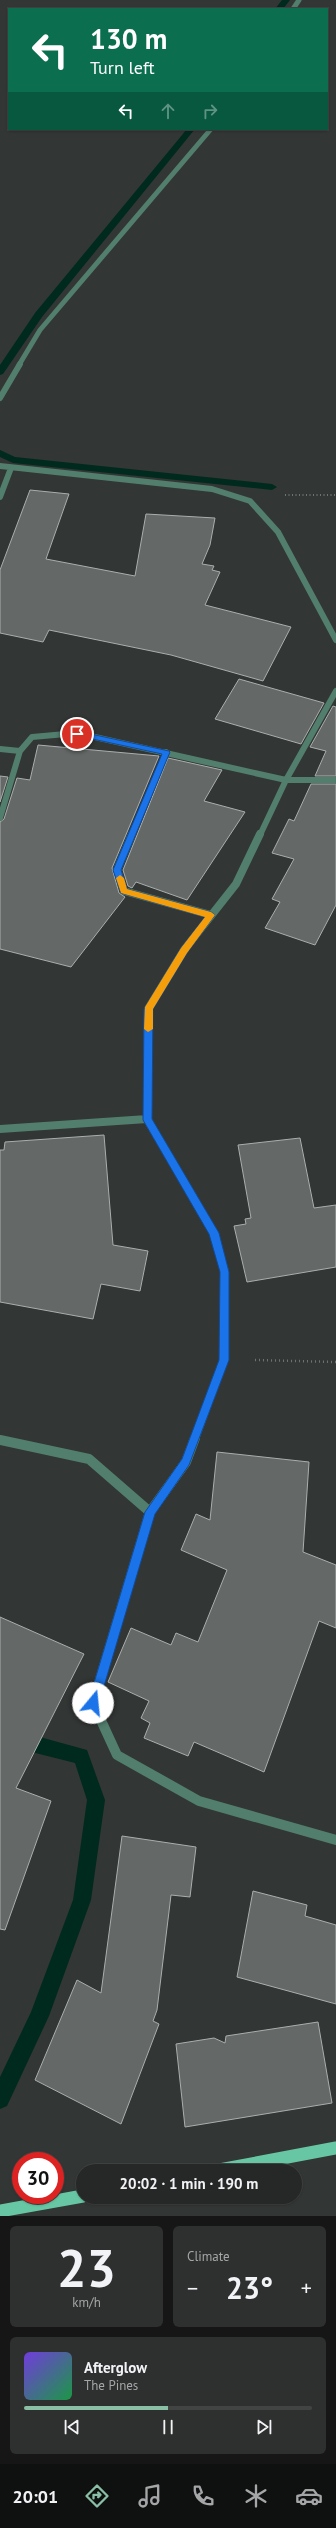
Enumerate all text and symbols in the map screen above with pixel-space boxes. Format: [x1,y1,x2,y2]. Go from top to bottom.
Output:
text: 130 m [90,20,167,57]
icon: left [24,24,76,76]
text: Turn left [90,56,155,79]
icon: left [115,100,137,122]
icon: ahead [157,100,179,122]
icon: right [199,100,221,122]
pin [60,717,94,751]
icon: arrive [66,723,88,745]
position arrow [72,1682,114,1724]
speed limit sign: 30 [12,2152,64,2204]
text: 20:02 · 1 min · 190 m [120,2174,258,2193]
text: 23 [57,2234,116,2301]
text: Climate [187,2248,230,2265]
text: 23° [226,2268,273,2307]
text: − [187,2274,198,2302]
text: + [301,2274,312,2302]
text: km/h [72,2294,101,2311]
text: Afterglow [84,2358,147,2377]
text: The Pines [84,2377,138,2394]
icon: previous [61,2416,83,2438]
icon: pause [157,2416,179,2438]
icon: next [253,2416,275,2438]
icon: directions [83,2482,111,2510]
icon: music [136,2482,164,2510]
icon: phone [189,2482,217,2510]
icon: climate [242,2482,270,2510]
icon: car [295,2482,323,2510]
text: 20:01 [13,2485,58,2508]

